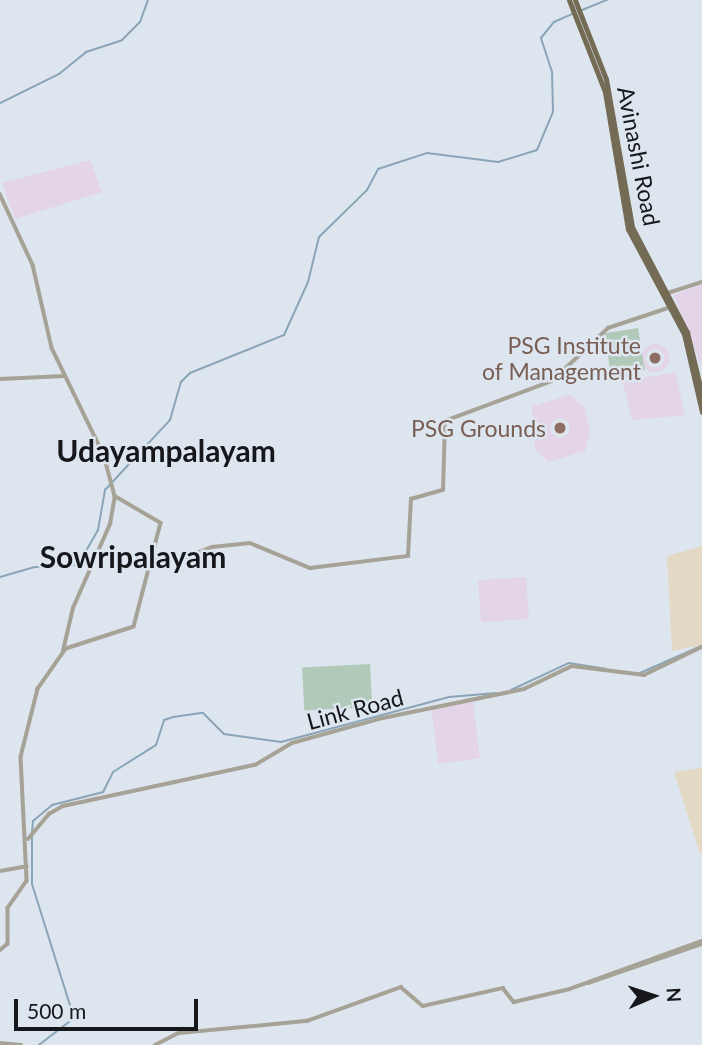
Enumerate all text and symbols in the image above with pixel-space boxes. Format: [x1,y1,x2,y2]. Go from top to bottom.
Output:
street label: Avinashi Road [612,84,666,228]
place label: PSG Institute of Management [482,331,641,385]
marker: PSG Institute of Management [647,350,663,366]
place label: PSG Grounds [411,414,546,442]
marker: PSG Grounds [552,420,568,436]
district label: Udayampalayam [56,432,276,468]
district label: Sowripalayam [40,538,226,574]
street label: Link Road [304,683,406,735]
north arrow [618,961,688,1031]
scale bar [18,986,201,1030]
text: N [663,987,686,1003]
text: 500 m [27,998,86,1023]

